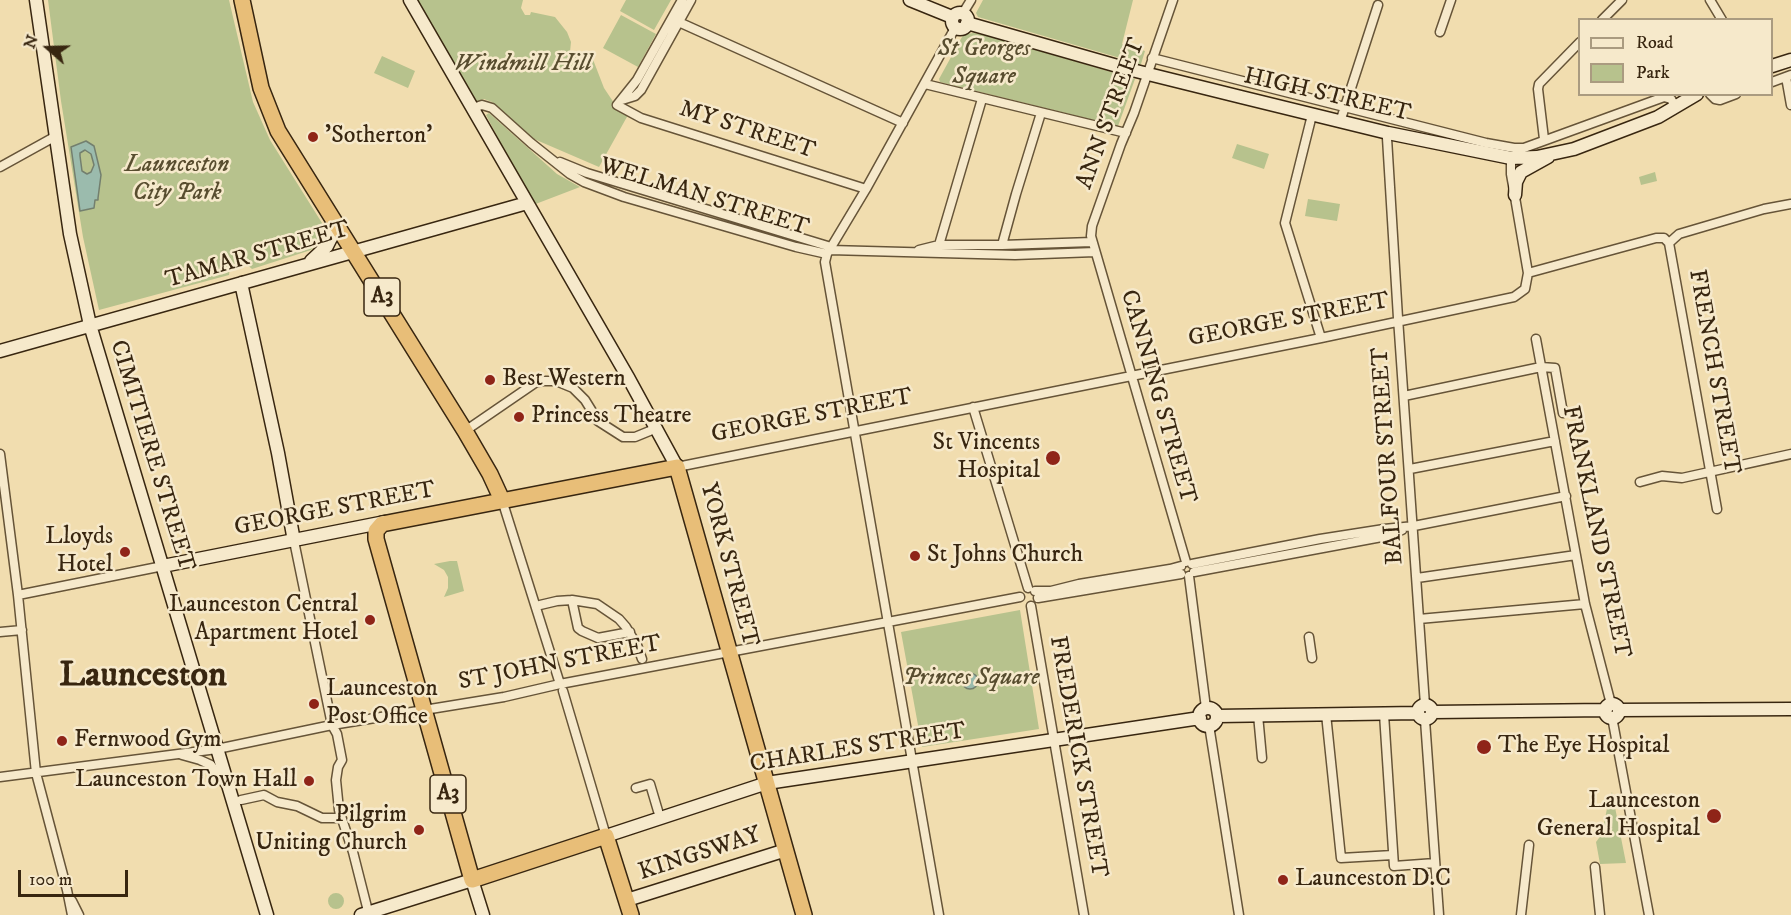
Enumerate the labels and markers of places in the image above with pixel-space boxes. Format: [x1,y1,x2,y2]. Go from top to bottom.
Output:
place label: 'Sotherton' [325,123,432,151]
marker: 'Sotherton' [306,130,320,144]
place label: Best Western [502,366,626,394]
marker: Best Western [483,373,497,387]
place label: Princess Theatre [531,403,691,431]
marker: Princess Theatre [512,410,526,424]
place label: St Vincents Hospital [933,430,1040,486]
marker: St Vincents Hospital [1044,449,1062,467]
place label: Lloyds Hotel [45,524,113,580]
place label: St Johns Church [927,542,1083,570]
marker: Lloyds Hotel [118,545,132,559]
marker: St Johns Church [908,549,922,563]
place label: Launceston Central Apartment Hotel [169,592,358,648]
marker: Launceston Central Apartment Hotel [363,613,377,627]
place label: Launceston Post Office [326,676,438,732]
marker: Launceston Post Office [307,697,321,711]
place label: Fernwood Gym [74,727,221,755]
place label: The Eye Hospital [1498,733,1669,761]
marker: Fernwood Gym [55,734,69,748]
marker: The Eye Hospital [1475,738,1493,756]
place label: Launceston Town Hall [75,767,297,795]
marker: Launceston Town Hall [302,774,316,788]
place label: Launceston General Hospital [1537,788,1700,844]
place label: Pilgrim Uniting Church [255,802,407,858]
marker: Launceston General Hospital [1705,807,1723,825]
marker: Pilgrim Uniting Church [412,823,426,837]
place label: Launceston D.C [1295,866,1451,894]
marker: Launceston D.C [1276,873,1290,887]

